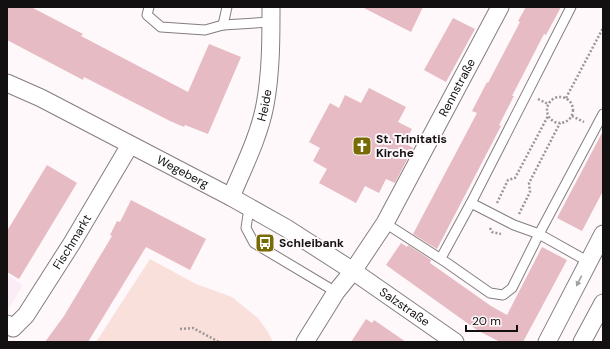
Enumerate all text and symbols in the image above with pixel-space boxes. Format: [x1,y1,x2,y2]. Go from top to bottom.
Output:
street label: Rennstraße [435,56,479,119]
street label: Heide [254,88,275,123]
place label: St. Trinitatis Kirche [376,131,447,161]
church icon: St. Trinitatis Kirche [351,135,373,157]
street label: Wegeberg [154,152,212,192]
street label: Fischmarkt [49,211,95,272]
bus stop icon: Schleibank [254,232,276,254]
place label: Schleibank [279,235,344,251]
one-way arrow [576,275,582,287]
street label: Salzstraße [376,284,433,330]
scale bar [466,307,517,333]
text: 20 m [472,313,501,329]

